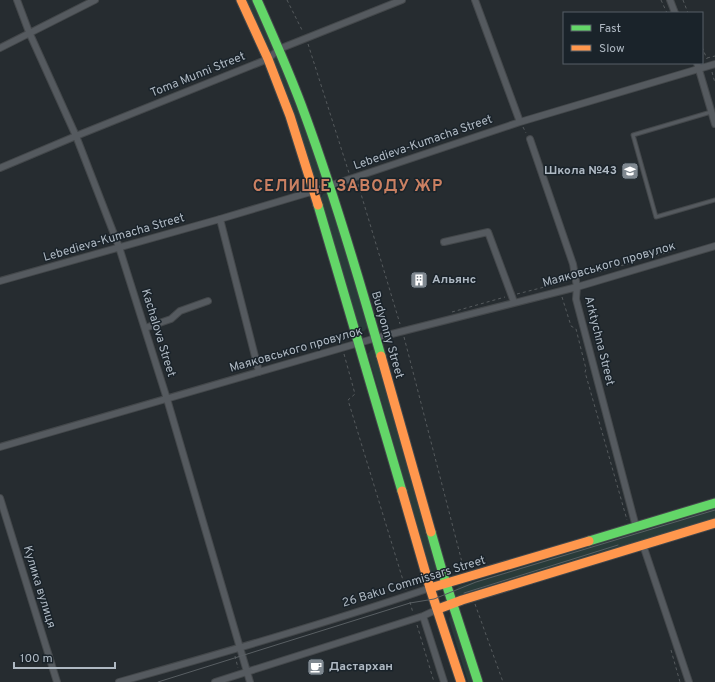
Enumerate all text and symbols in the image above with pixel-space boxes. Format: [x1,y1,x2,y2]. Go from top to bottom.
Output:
legend [563,12,703,64]
text: Fast [599,21,621,37]
text: Slow [599,41,625,57]
street label: Toma Munni Street [148,49,248,101]
street label: Lebedieva-Kumacha Street [351,112,495,174]
school or university icon: Школа №43 [620,161,640,181]
place label: Школа №43 [544,163,617,179]
district label: СЕЛИЩЕ ЗАВОДУ ЖР [253,177,443,197]
street label: Lebedieva-Kumacha Street [42,210,186,266]
street label: Маяковського провулок [541,238,677,292]
building icon: Альянс [409,270,429,290]
place label: Альянс [432,272,476,288]
street label: Kachalova Street [137,287,179,379]
street label: Budyonny Street [367,289,407,381]
street label: Arktychna Street [580,295,618,387]
street label: Маяковського провулок [228,323,364,377]
street label: Кулика вулиця [19,544,59,630]
street label: 26 Baku Commissars Street [340,553,488,611]
scale bar [14,644,115,670]
text: 100 m [20,651,53,667]
cafe icon: Дастархан [306,657,326,677]
place label: Дастархан [329,659,393,675]

